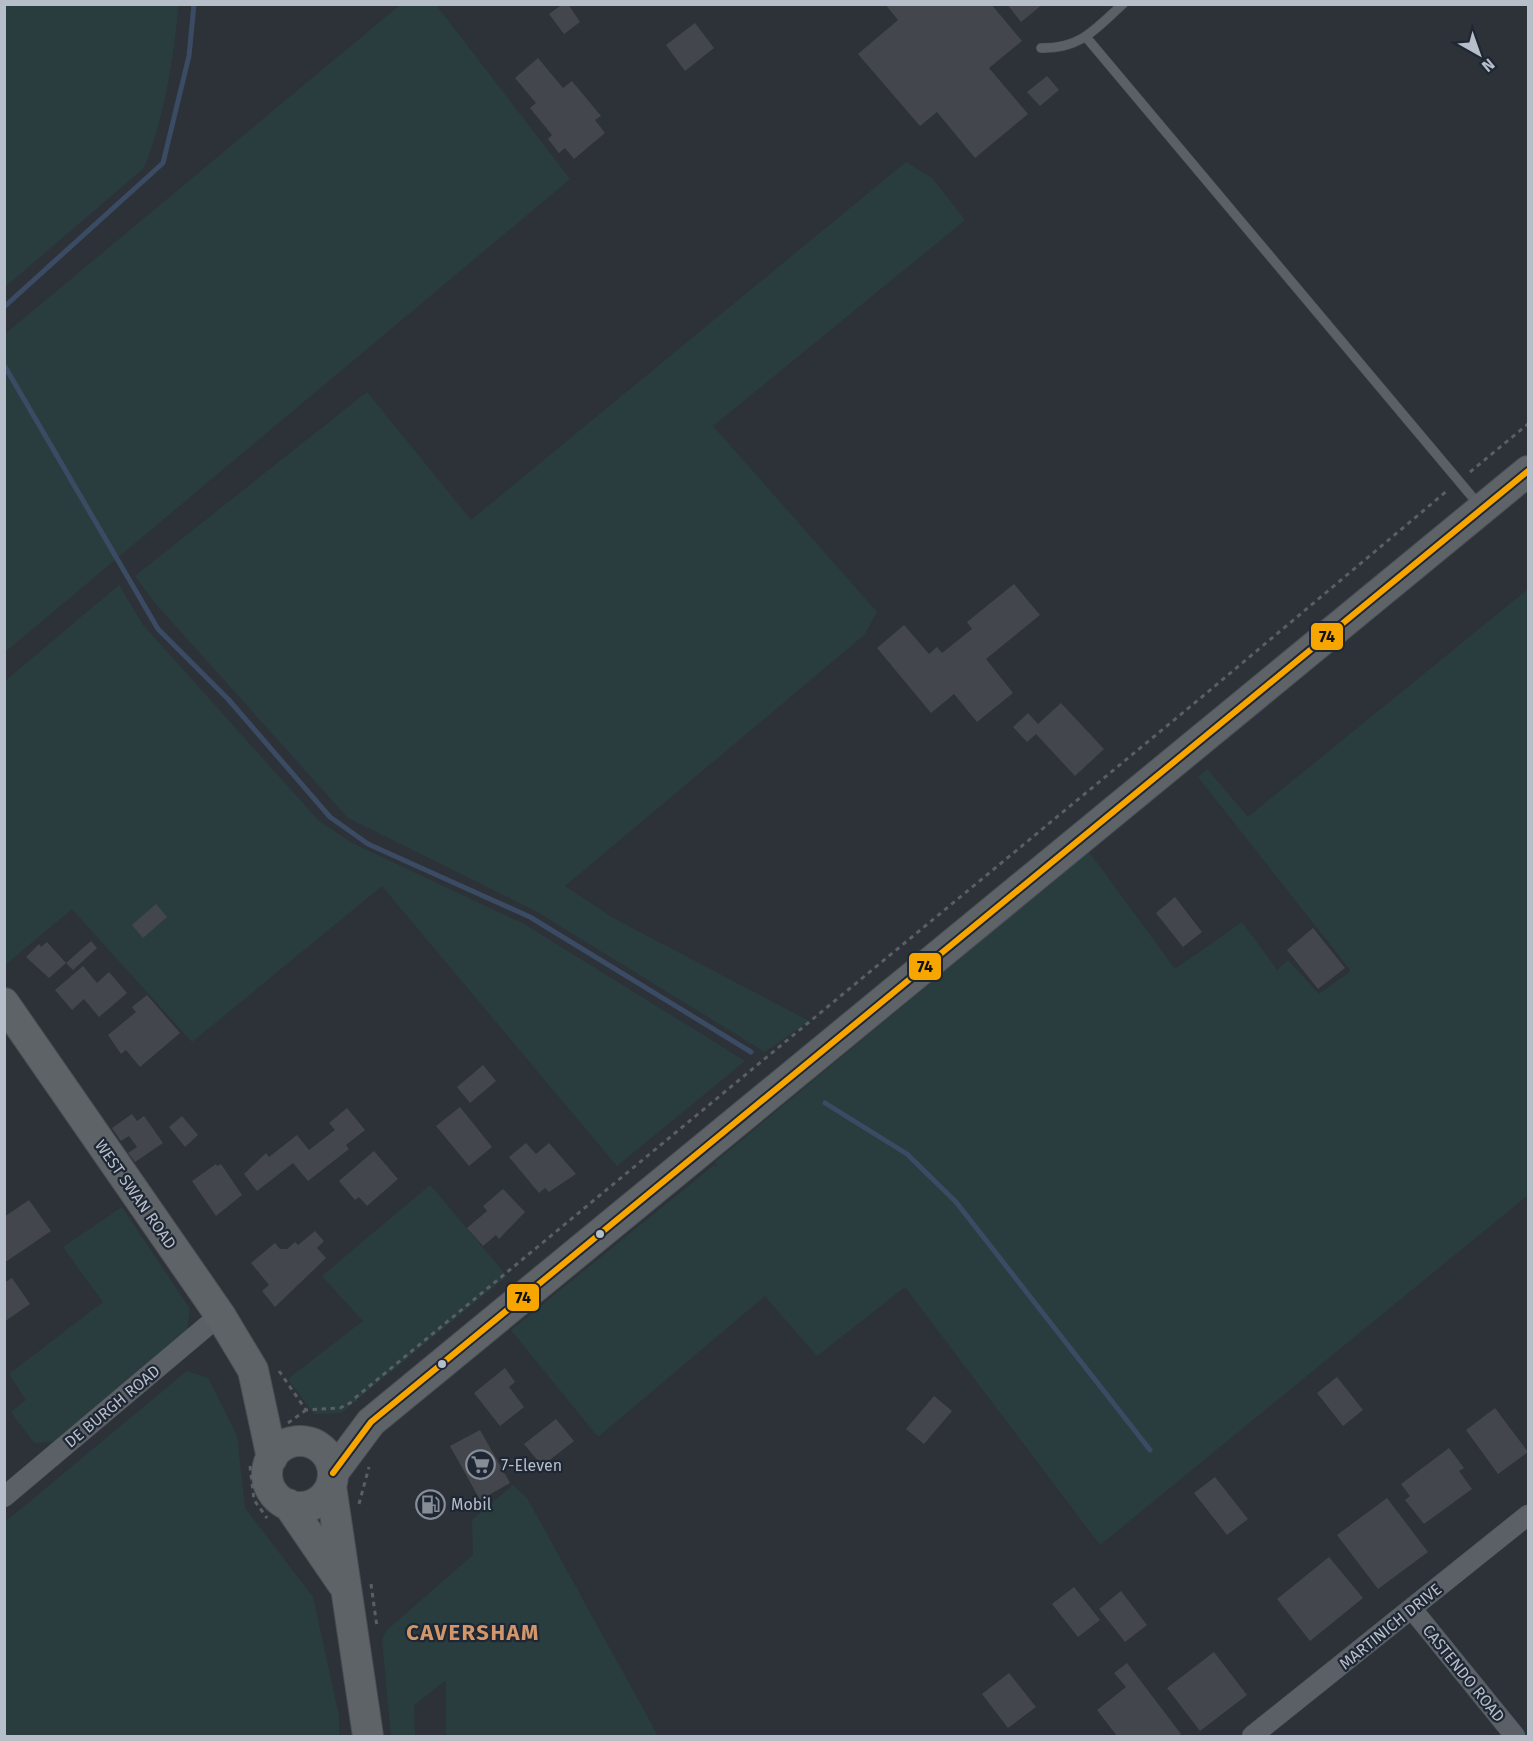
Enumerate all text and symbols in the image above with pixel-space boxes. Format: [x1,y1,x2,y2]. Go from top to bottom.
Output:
north arrow [1449,24,1509,84]
text: N [1478,54,1498,76]
line badge: 74 [1310,622,1344,651]
text: 74 [1319,627,1335,646]
line badge: 74 [908,952,942,981]
text: 74 [917,957,933,976]
street label: WEST SWAN ROAD [91,1136,180,1252]
unlabelled marker [594,1228,606,1240]
line badge: 74 [506,1283,540,1312]
text: 74 [515,1288,531,1307]
unlabelled marker [436,1358,448,1370]
street label: DE BURGH ROAD [61,1361,164,1452]
supermarket icon: 7-Eleven [464,1449,496,1481]
place label: 7-Eleven [501,1456,562,1475]
fuel station icon: Mobil [414,1488,446,1520]
place label: Mobil [451,1495,492,1514]
street label: MARTINICH DRIVE [1335,1579,1445,1673]
district label: CAVERSHAM [406,1619,540,1646]
street label: CASTENDO ROAD [1419,1621,1509,1726]

